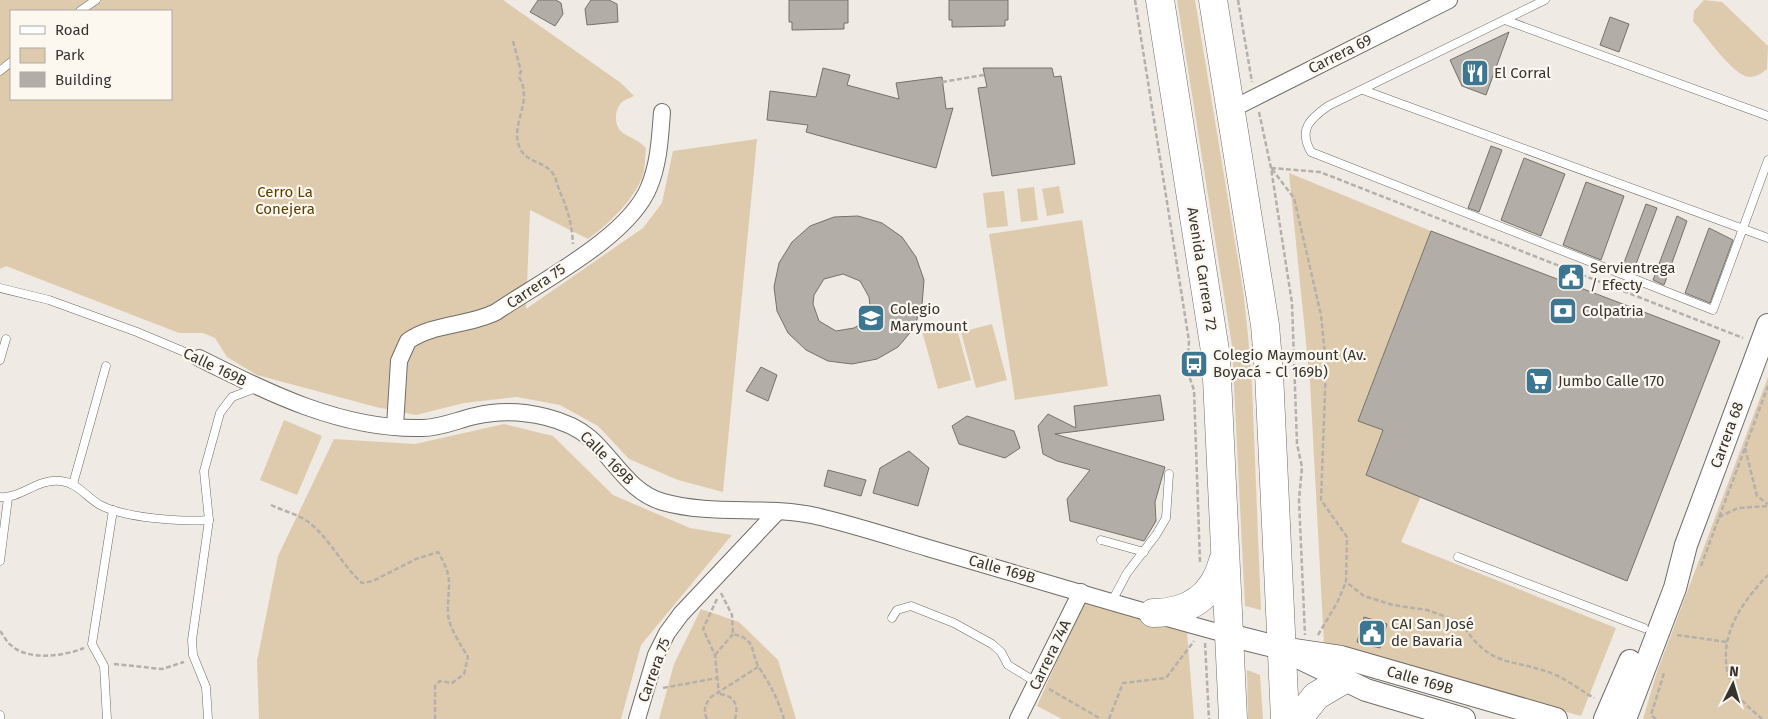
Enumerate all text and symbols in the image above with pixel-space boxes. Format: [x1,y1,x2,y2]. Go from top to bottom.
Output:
legend [10,10,172,100]
text: Road [55,21,90,39]
street label: Carrera 69 [1305,30,1375,78]
text: Park [55,46,85,64]
restaurant icon: El Corral [1460,58,1490,88]
place label: El Corral [1494,64,1551,82]
text: Building [55,71,111,89]
park label: Cerro La Conejera [255,183,315,218]
street label: Avenida Carrera 72 [1183,206,1221,332]
place label: Servientrega / Efecty [1590,259,1675,294]
street label: Carrera 75 [503,260,569,312]
public building icon: Servientrega / Efecty [1556,262,1586,292]
bank icon: Colpatria [1548,296,1578,326]
place label: Colegio Marymount [890,300,968,335]
place label: Colpatria [1582,302,1644,320]
school or university icon: Colegio Marymount [856,303,886,333]
street label: Calle 169B [180,344,250,390]
place label: Colegio Maymount (Av. Boyacá - Cl 169b) [1213,346,1366,381]
bus stop icon: Colegio Maymount (Av. Boyacá - Cl 169b) [1179,349,1209,379]
supermarket icon: Jumbo Calle 170 [1524,366,1554,396]
place label: Jumbo Calle 170 [1558,372,1664,390]
street label: Carrera 68 [1707,399,1747,471]
street label: Calle 169B [576,427,638,489]
street label: Calle 169B [967,551,1037,587]
place label: CAI San José de Bavaria [1391,615,1474,650]
street label: Carrera 74A [1025,617,1075,693]
public building icon: CAI San José de Bavaria [1357,618,1387,648]
street label: Carrera 75 [634,635,674,705]
north arrow [1708,659,1758,709]
street label: Calle 169B [1385,662,1455,698]
text: N [1729,663,1739,680]

